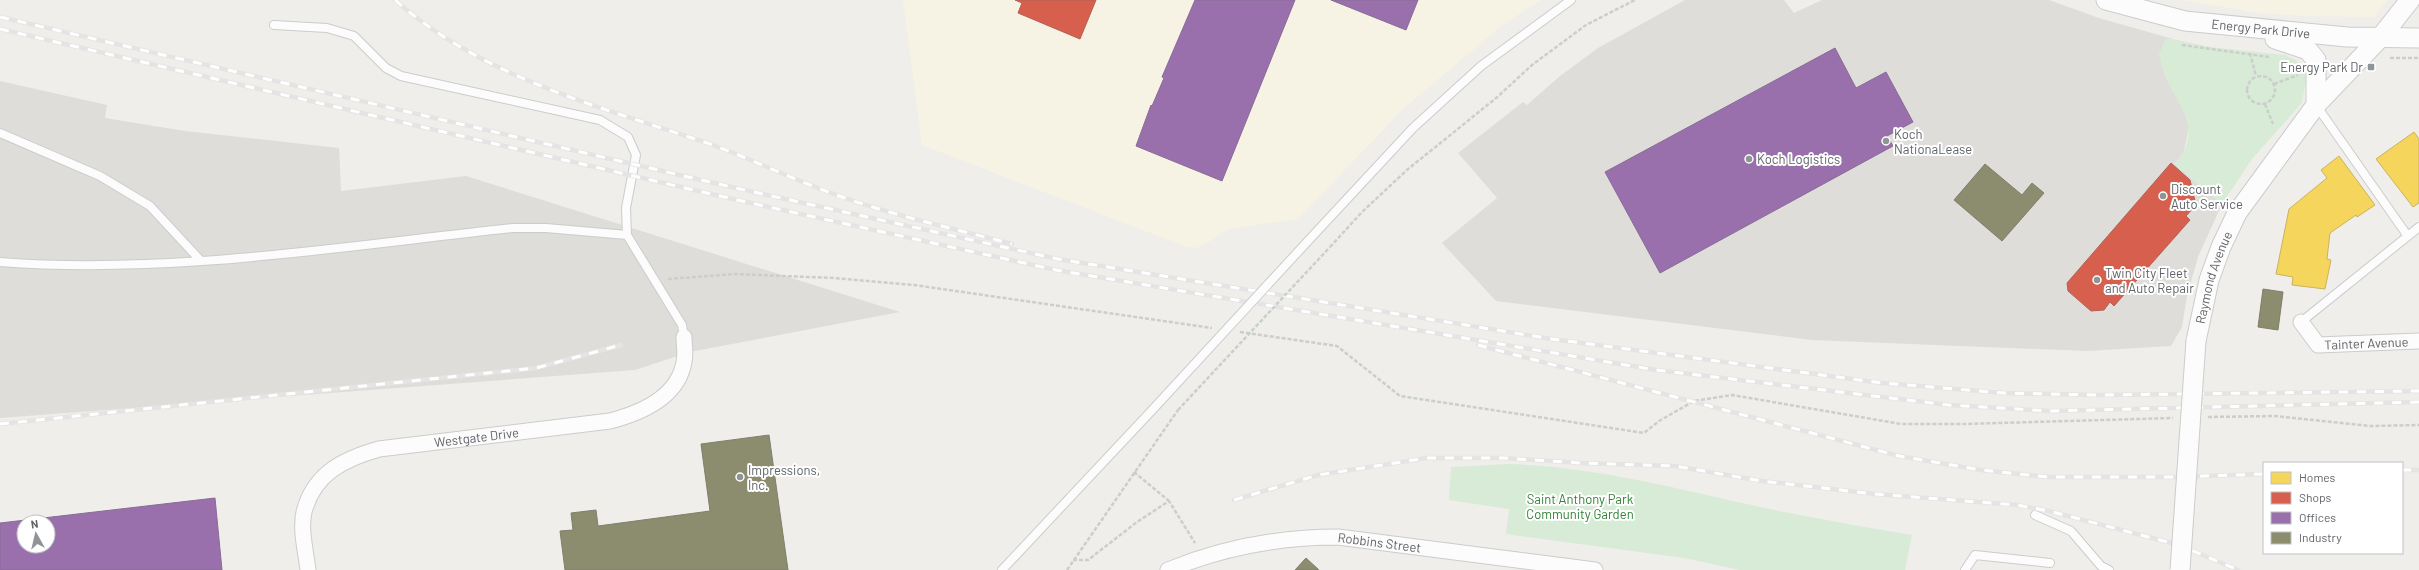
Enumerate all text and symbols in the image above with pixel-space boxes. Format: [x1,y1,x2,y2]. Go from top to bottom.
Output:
street label: Energy Park Drive [2211,16,2311,41]
place label: Energy Park Dr [2280,59,2363,75]
marker: Energy Park Dr [2366,62,2376,72]
place label: Koch NationaLease [1894,126,1972,157]
marker: Koch NationaLease [1881,136,1891,146]
place label: Koch Logistics [1757,151,1840,167]
marker: Koch Logistics [1744,154,1754,164]
place label: Discount Auto Service [2171,181,2243,212]
marker: Discount Auto Service [2158,191,2168,201]
street label: Raymond Avenue [2192,228,2235,325]
place label: Twin City Fleet and Auto Repair [2105,265,2194,296]
marker: Twin City Fleet and Auto Repair [2092,275,2102,285]
street label: Tainter Avenue [2324,333,2409,353]
street label: Westgate Drive [433,424,520,450]
place label: Impressions, Inc. [748,462,820,493]
legend [2263,462,2403,554]
text: Homes [2299,470,2336,484]
marker: Impressions, Inc. [735,472,745,482]
text: Shops [2299,490,2332,504]
park label: Saint Anthony Park Community Garden [1526,491,1634,522]
text: Offices [2299,510,2336,524]
north arrow [16,514,56,554]
text: N [30,517,39,531]
street label: Robbins Street [1337,529,1422,556]
text: Industry [2299,530,2342,544]

